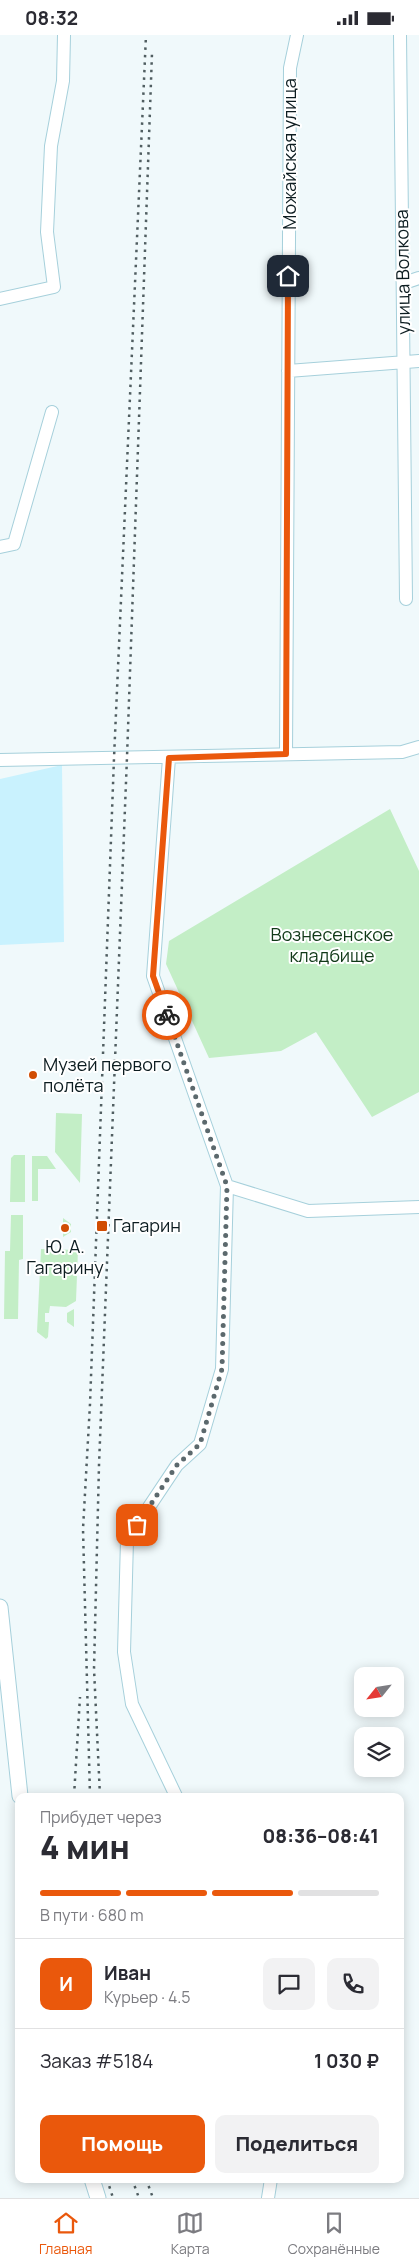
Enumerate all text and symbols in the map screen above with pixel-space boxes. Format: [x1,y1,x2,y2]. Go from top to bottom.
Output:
text: 08:32 [25,5,78,31]
street label: Можайская улица [277,78,301,230]
street label: улица Волкова [389,209,415,335]
pin [267,255,309,297]
icon: home [274,262,302,290]
park label: Вознесенское кладбище [271,922,393,967]
courier [142,990,192,1040]
icon: bike [153,1001,181,1029]
place label: Музей первого полёта [43,1052,172,1097]
marker: Музей первого полёта [27,1069,39,1081]
place label: Гагарин [113,1213,181,1237]
marker: Гагарин [95,1219,109,1233]
marker: Ю. А. Гагарину [59,1222,71,1234]
place label: Ю. А. Гагарину [26,1234,104,1279]
pin [116,1504,158,1546]
icon: bag [123,1511,151,1539]
north arrow [354,1667,404,1717]
map controls [354,1667,404,1777]
button: layers [354,1727,404,1777]
text: Прибудет через [40,1806,162,1828]
text: 08:36–08:41 [263,1823,379,1849]
text: 4 мин [40,1825,130,1869]
text: В пути · 680 m [40,1904,144,1926]
button: chat [263,1958,315,2010]
button: phone [327,1958,379,2010]
text: Иван [104,1960,151,1986]
text: И [59,1971,73,1997]
text: Курьер · 4.5 [104,1986,191,2008]
text: Заказ #5184 [40,2048,153,2074]
text: 1 030 ₽ [314,2048,379,2074]
button: Помощь [40,2115,205,2173]
button: Поделиться [215,2115,379,2173]
tab: Главная [39,2209,92,2258]
tab: Карта [171,2209,210,2258]
tab: Сохранённые [288,2209,380,2258]

